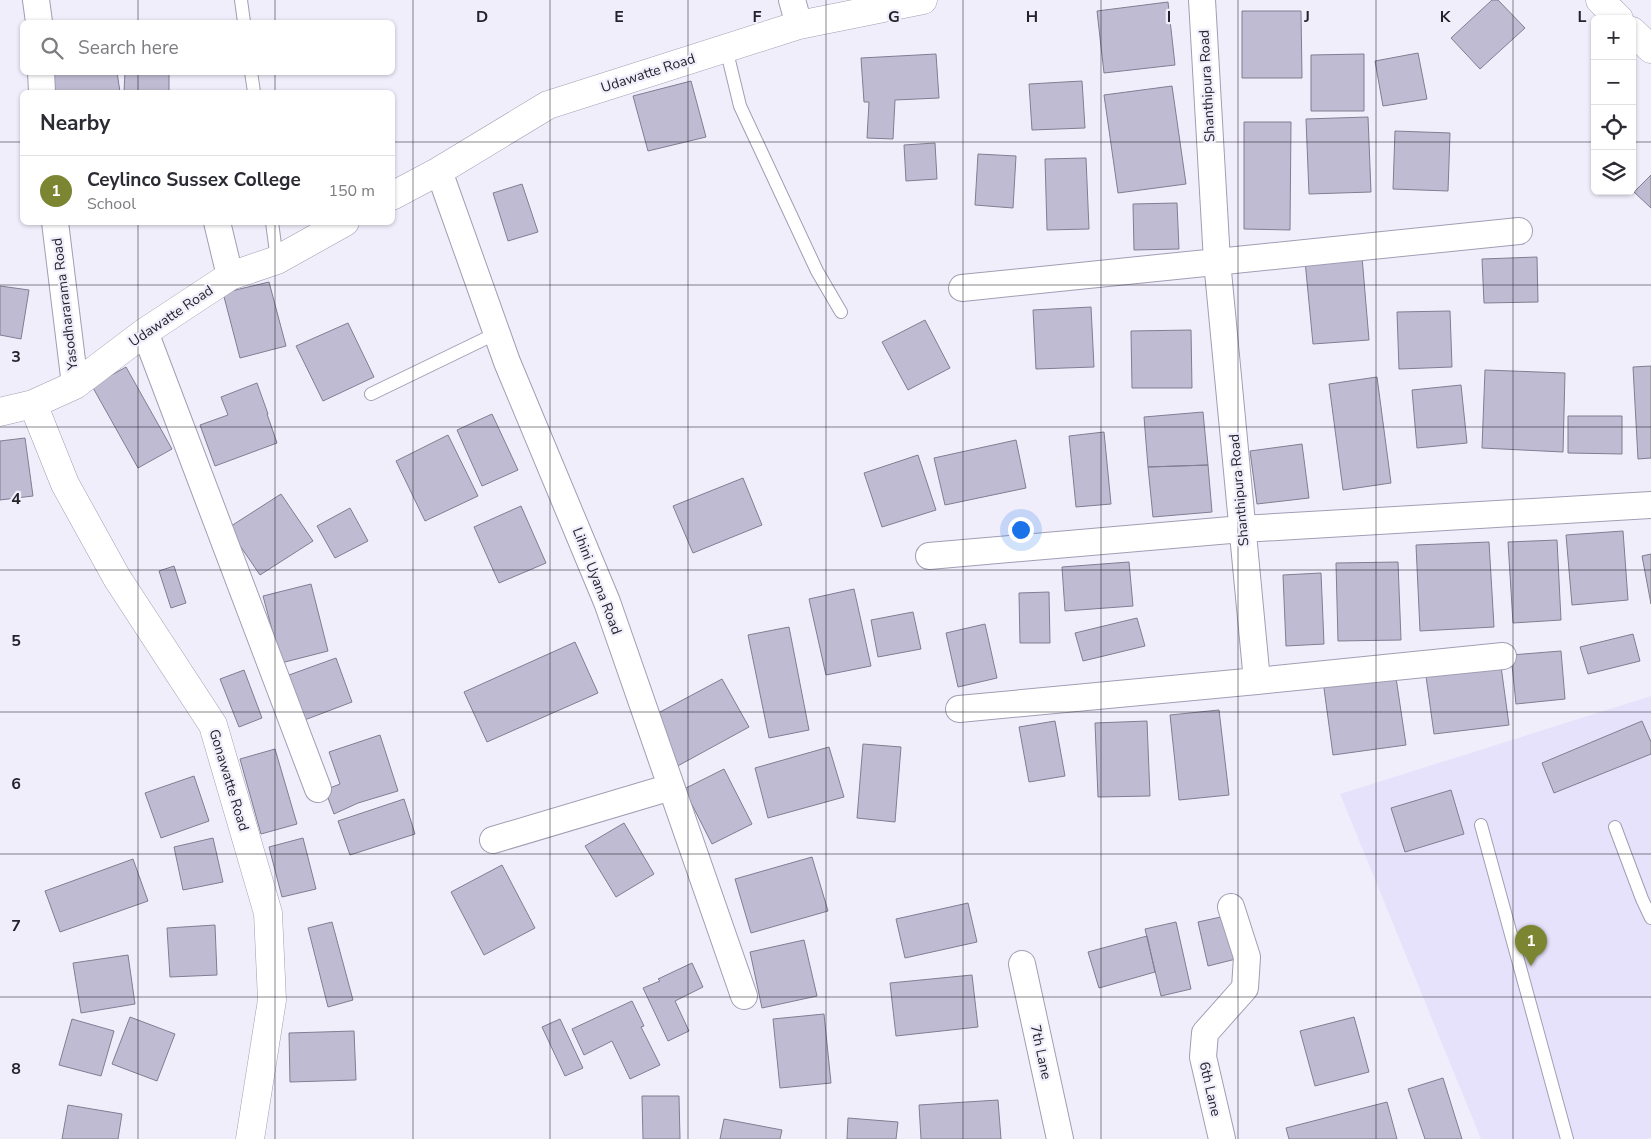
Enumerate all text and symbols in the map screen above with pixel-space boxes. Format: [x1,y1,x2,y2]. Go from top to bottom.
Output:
text: D [476,6,488,28]
text: E [614,6,624,28]
text: F [753,6,762,28]
text: G [888,6,900,28]
text: H [1026,6,1038,28]
text: I [1167,6,1171,28]
text: J [1303,6,1310,28]
text: K [1440,6,1452,28]
text: L [1578,6,1587,28]
map controls [1591,15,1636,195]
button: + [1591,15,1636,60]
search box [20,20,395,75]
street label: Shanthipura Road [1195,29,1219,143]
icon: search [38,34,66,62]
text: Search here [78,35,179,61]
street label: Udawatte Road [598,49,698,97]
button: − [1591,60,1636,105]
button: locate [1591,105,1636,150]
text: Nearby [40,109,110,137]
button: layers [1591,150,1636,195]
text: Ceylinco Sussex College [87,167,301,193]
text: 1 [51,180,61,202]
text: 150 m [328,180,375,202]
text: School [87,193,136,215]
street label: Yasodhararama Road [47,237,83,372]
street label: Udawatte Road [125,281,217,351]
text: 3 [11,346,21,368]
street label: Shanthipura Road [1225,433,1253,547]
text: 4 [11,488,21,510]
your location [1008,517,1034,543]
street label: Lihini Uyana Road [568,525,626,637]
text: 5 [11,630,21,652]
street label: Gonawatte Road [204,727,254,833]
text: 6 [11,773,21,795]
text: 7 [11,915,21,937]
pin: 1 [1515,925,1547,966]
street label: 7th Lane [1026,1023,1056,1081]
text: 8 [11,1058,21,1080]
street label: 6th Lane [1195,1060,1225,1118]

